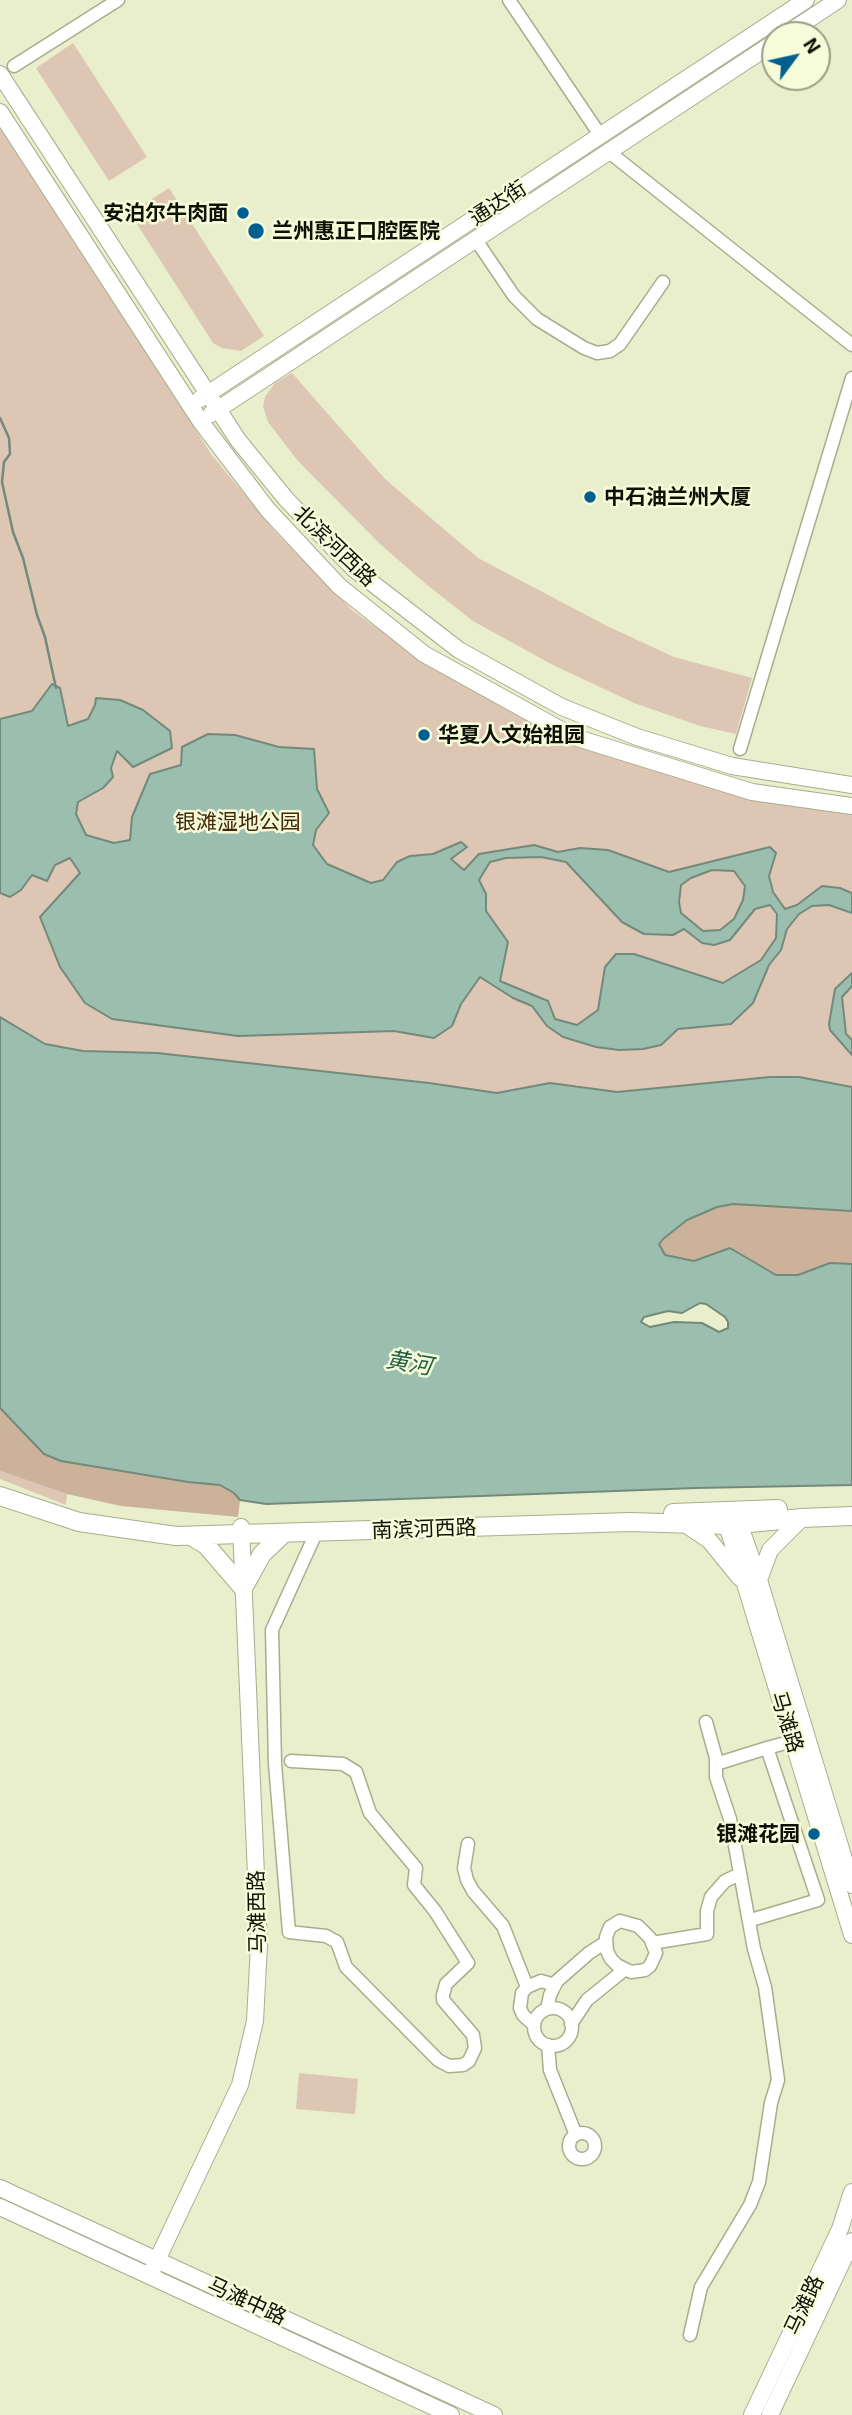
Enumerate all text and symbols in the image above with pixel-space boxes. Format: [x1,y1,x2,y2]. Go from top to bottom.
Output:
north arrow [761,21,831,91]
text: N [799,33,826,57]
street label: 通达街 [465,175,531,231]
place label: 安泊尔牛肉面 [103,200,229,226]
marker: 安泊尔牛肉面 [235,205,251,221]
place label: 兰州惠正口腔医院 [272,218,440,244]
marker: 兰州惠正口腔医院 [246,221,266,241]
place label: 中石油兰州大厦 [604,484,751,510]
marker: 中石油兰州大厦 [582,489,598,505]
street label: 北滨河西路 [288,500,382,592]
place label: 华夏人文始祖园 [438,722,585,748]
marker: 华夏人文始祖园 [416,727,432,743]
park label: 银滩湿地公园 [175,809,301,835]
water label: 黄河 [384,1345,434,1381]
street label: 南滨河西路 [371,1515,477,1543]
street label: 马滩路 [766,1688,808,1756]
place label: 银滩花园 [716,1821,800,1847]
marker: 银滩花园 [806,1826,822,1842]
street label: 马滩西路 [244,1870,270,1954]
street label: 马滩路 [779,2271,829,2339]
street label: 马滩中路 [204,2272,290,2330]

